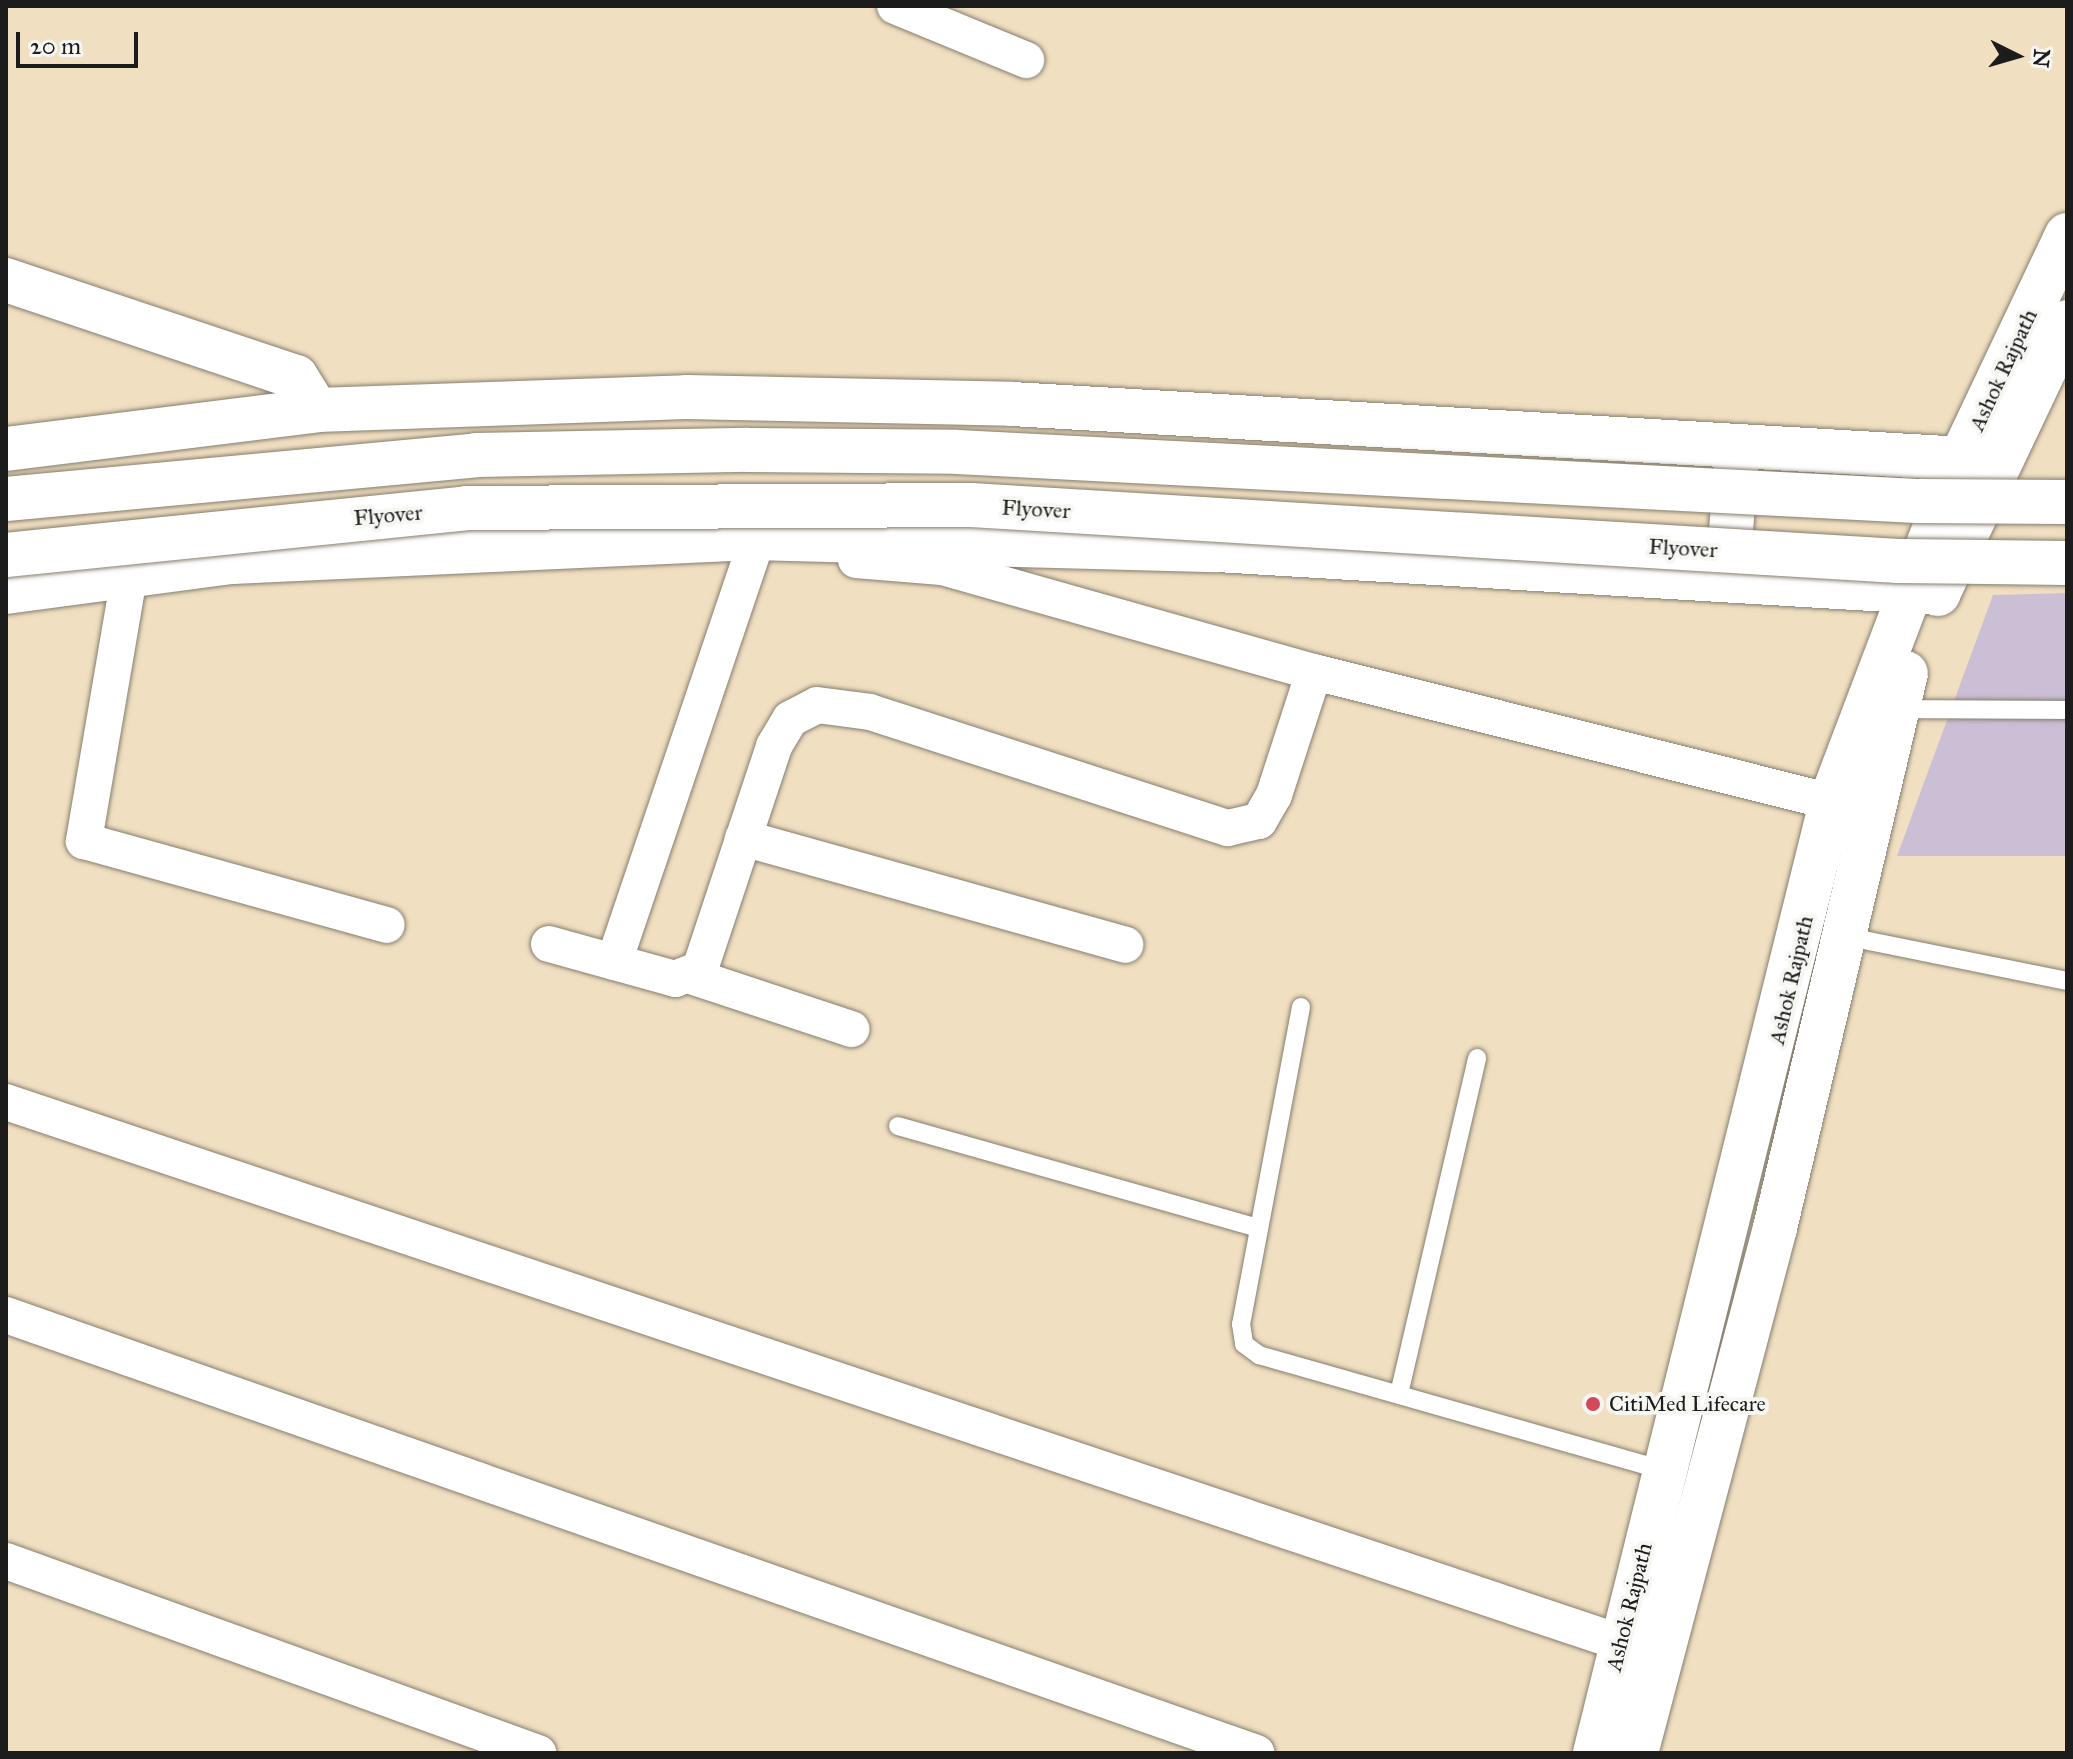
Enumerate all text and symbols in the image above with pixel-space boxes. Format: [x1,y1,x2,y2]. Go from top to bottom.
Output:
scale bar [20,16,142,66]
north arrow [1977,16,2057,96]
text: 20 m [30,31,81,61]
text: N [2027,48,2056,69]
street label: Ashok Rajpath [1963,305,2043,435]
street label: Flyover [1001,494,1071,524]
street label: Flyover [353,499,423,531]
street label: Flyover [1648,533,1718,563]
street label: Ashok Rajpath [1763,913,1819,1047]
place label: CitiMed Lifecare [1609,1391,1766,1417]
marker: CitiMed Lifecare [1584,1395,1602,1413]
street label: Ashok Rajpath [1600,1540,1658,1674]

